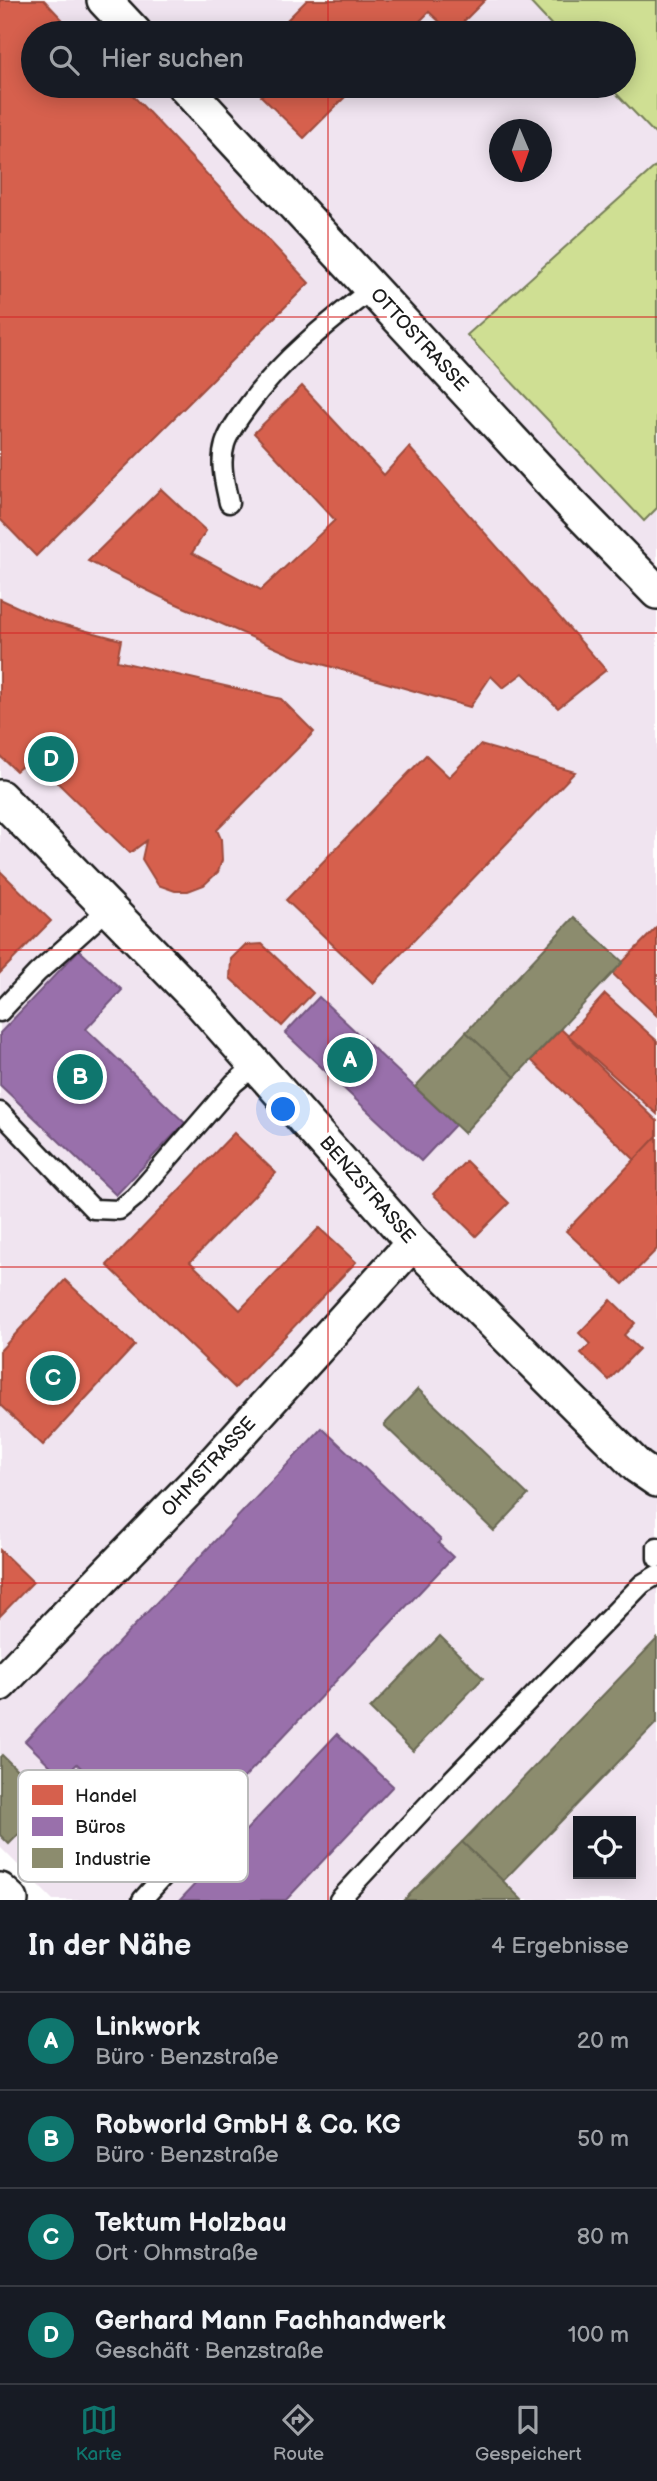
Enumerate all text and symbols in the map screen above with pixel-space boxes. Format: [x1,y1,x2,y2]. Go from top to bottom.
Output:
search box [21,21,636,98]
icon: search [45,41,83,79]
text: Hier suchen [101,44,244,75]
north arrow [489,119,552,182]
street label: OTTOSTRASSE [365,284,473,396]
pin: D [28,733,74,785]
pin: A [327,1034,373,1086]
pin: B [57,1051,103,1103]
your location [266,1092,300,1126]
street label: BENZSTRASSE [314,1132,420,1248]
pin: C [30,1352,76,1404]
street label: OHMSTRASSE [157,1412,261,1522]
legend [18,1770,248,1882]
text: Handel [75,1785,137,1808]
text: Büros [75,1816,125,1839]
map controls [573,1816,636,1879]
button: locate [573,1816,636,1879]
text: Industrie [75,1848,151,1871]
text: In der Nähe [28,1928,191,1964]
text: 4 Ergebnisse [491,1932,629,1960]
text: Linkwork [95,2012,200,2043]
text: A [44,2027,58,2055]
text: 20 m [577,2027,629,2055]
text: Büro · Benzstraße [95,2043,279,2071]
text: Robworld GmbH & Co. KG [95,2110,401,2141]
text: B [43,2125,59,2153]
text: 50 m [577,2125,629,2153]
text: Büro · Benzstraße [95,2141,279,2169]
text: Tektum Holzbau [95,2208,287,2239]
text: C [43,2223,59,2251]
text: 80 m [577,2223,629,2251]
text: Ort · Ohmstraße [95,2239,258,2267]
text: Gerhard Mann Fachhandwerk [95,2306,446,2337]
text: D [43,2321,59,2349]
text: 100 m [568,2321,629,2349]
text: Geschäft · Benzstraße [95,2337,324,2365]
tab: Karte [75,2401,122,2466]
tab: Route [273,2401,324,2466]
tab: Gespeichert [475,2401,582,2466]

